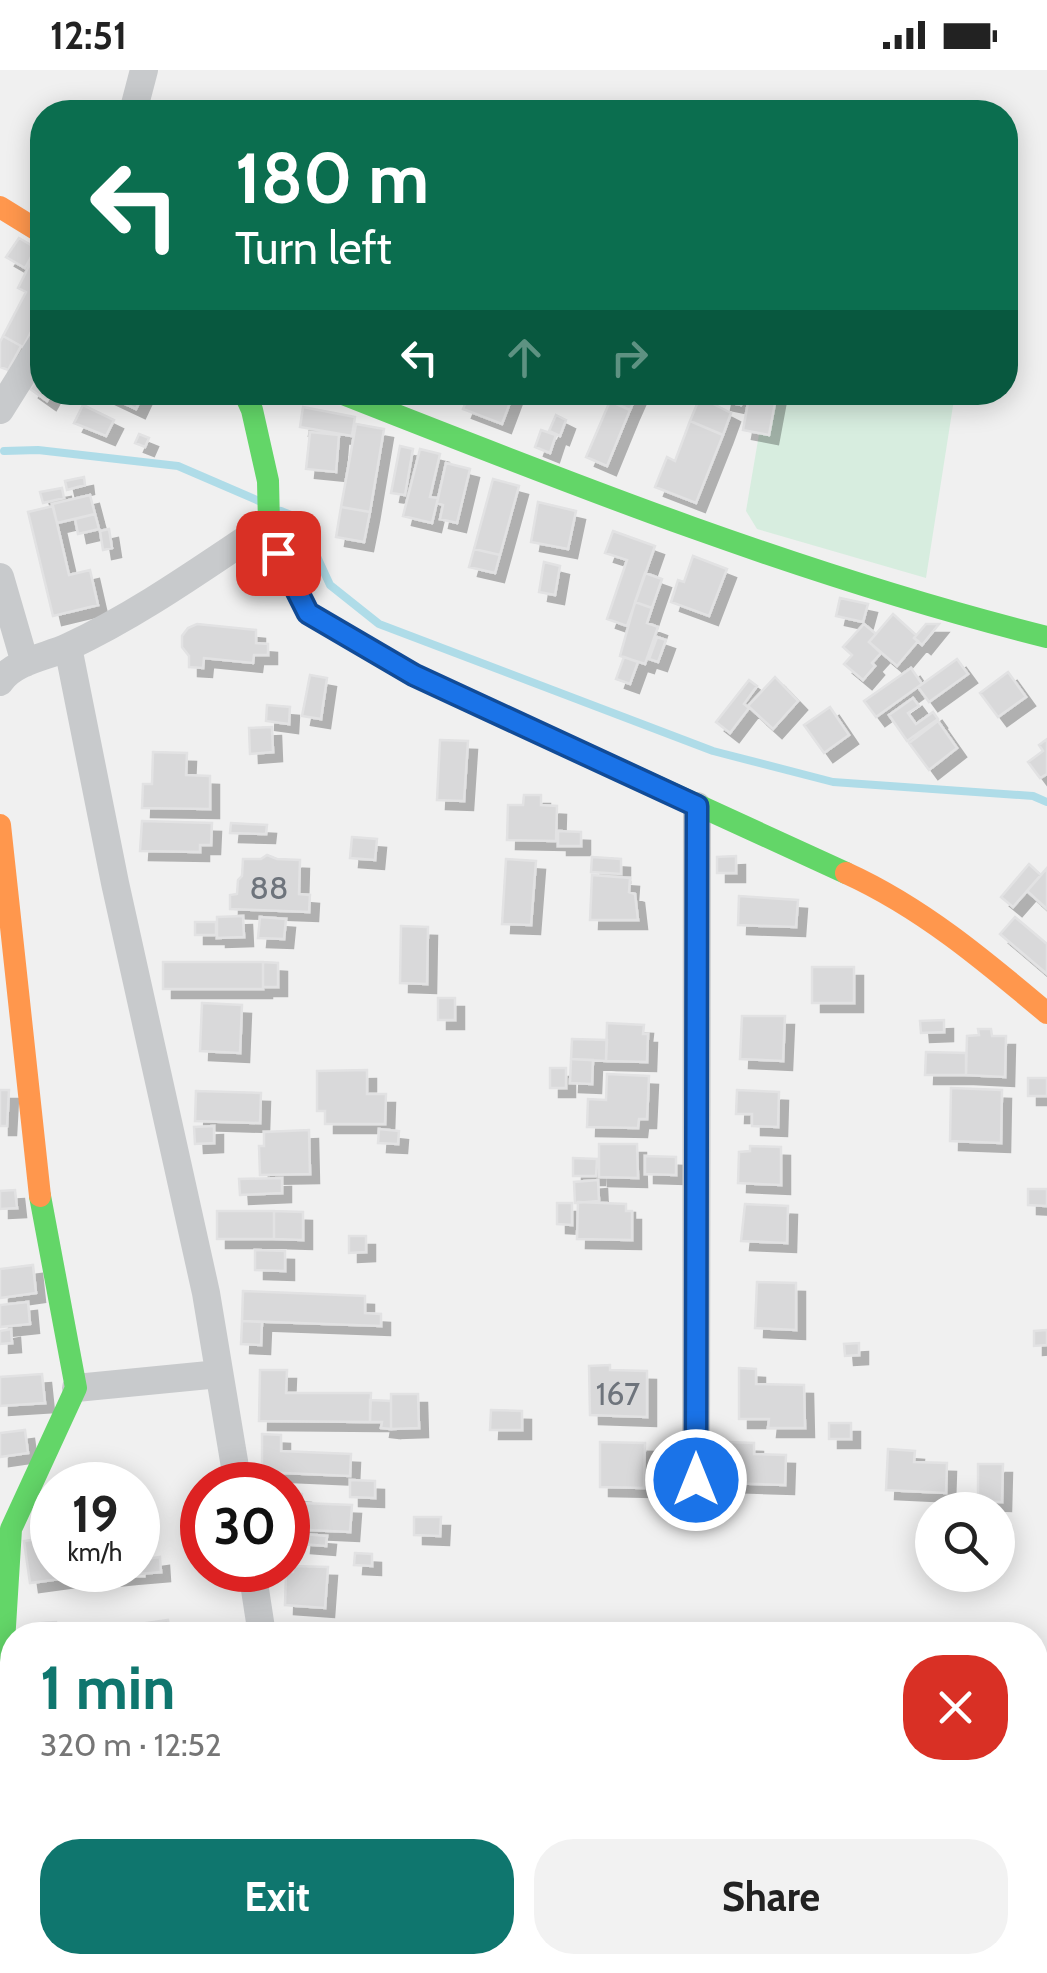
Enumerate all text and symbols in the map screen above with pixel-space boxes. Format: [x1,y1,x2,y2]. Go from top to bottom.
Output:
text: 12:51 [50,12,127,59]
text: 180 m [235,135,429,221]
icon: left [70,140,200,270]
text: Turn left [235,221,392,275]
icon: left [392,330,447,385]
icon: ahead [497,330,552,385]
icon: right [602,330,657,385]
pin [236,511,321,596]
icon: arrive [251,526,306,581]
house number: 88 [250,868,288,907]
house number: 167 [596,1374,640,1413]
position arrow [644,1428,748,1532]
speed limit sign: 30 [180,1462,310,1592]
text: 19 [72,1484,118,1545]
map controls [915,1492,1015,1592]
button: search [915,1492,1015,1592]
text: km/h [68,1537,122,1567]
text: 1 min [40,1651,175,1724]
button: close [903,1655,1008,1760]
text: 320 m · 12:52 [40,1725,222,1764]
button: Exit [40,1839,514,1954]
button: Share [534,1839,1008,1954]

